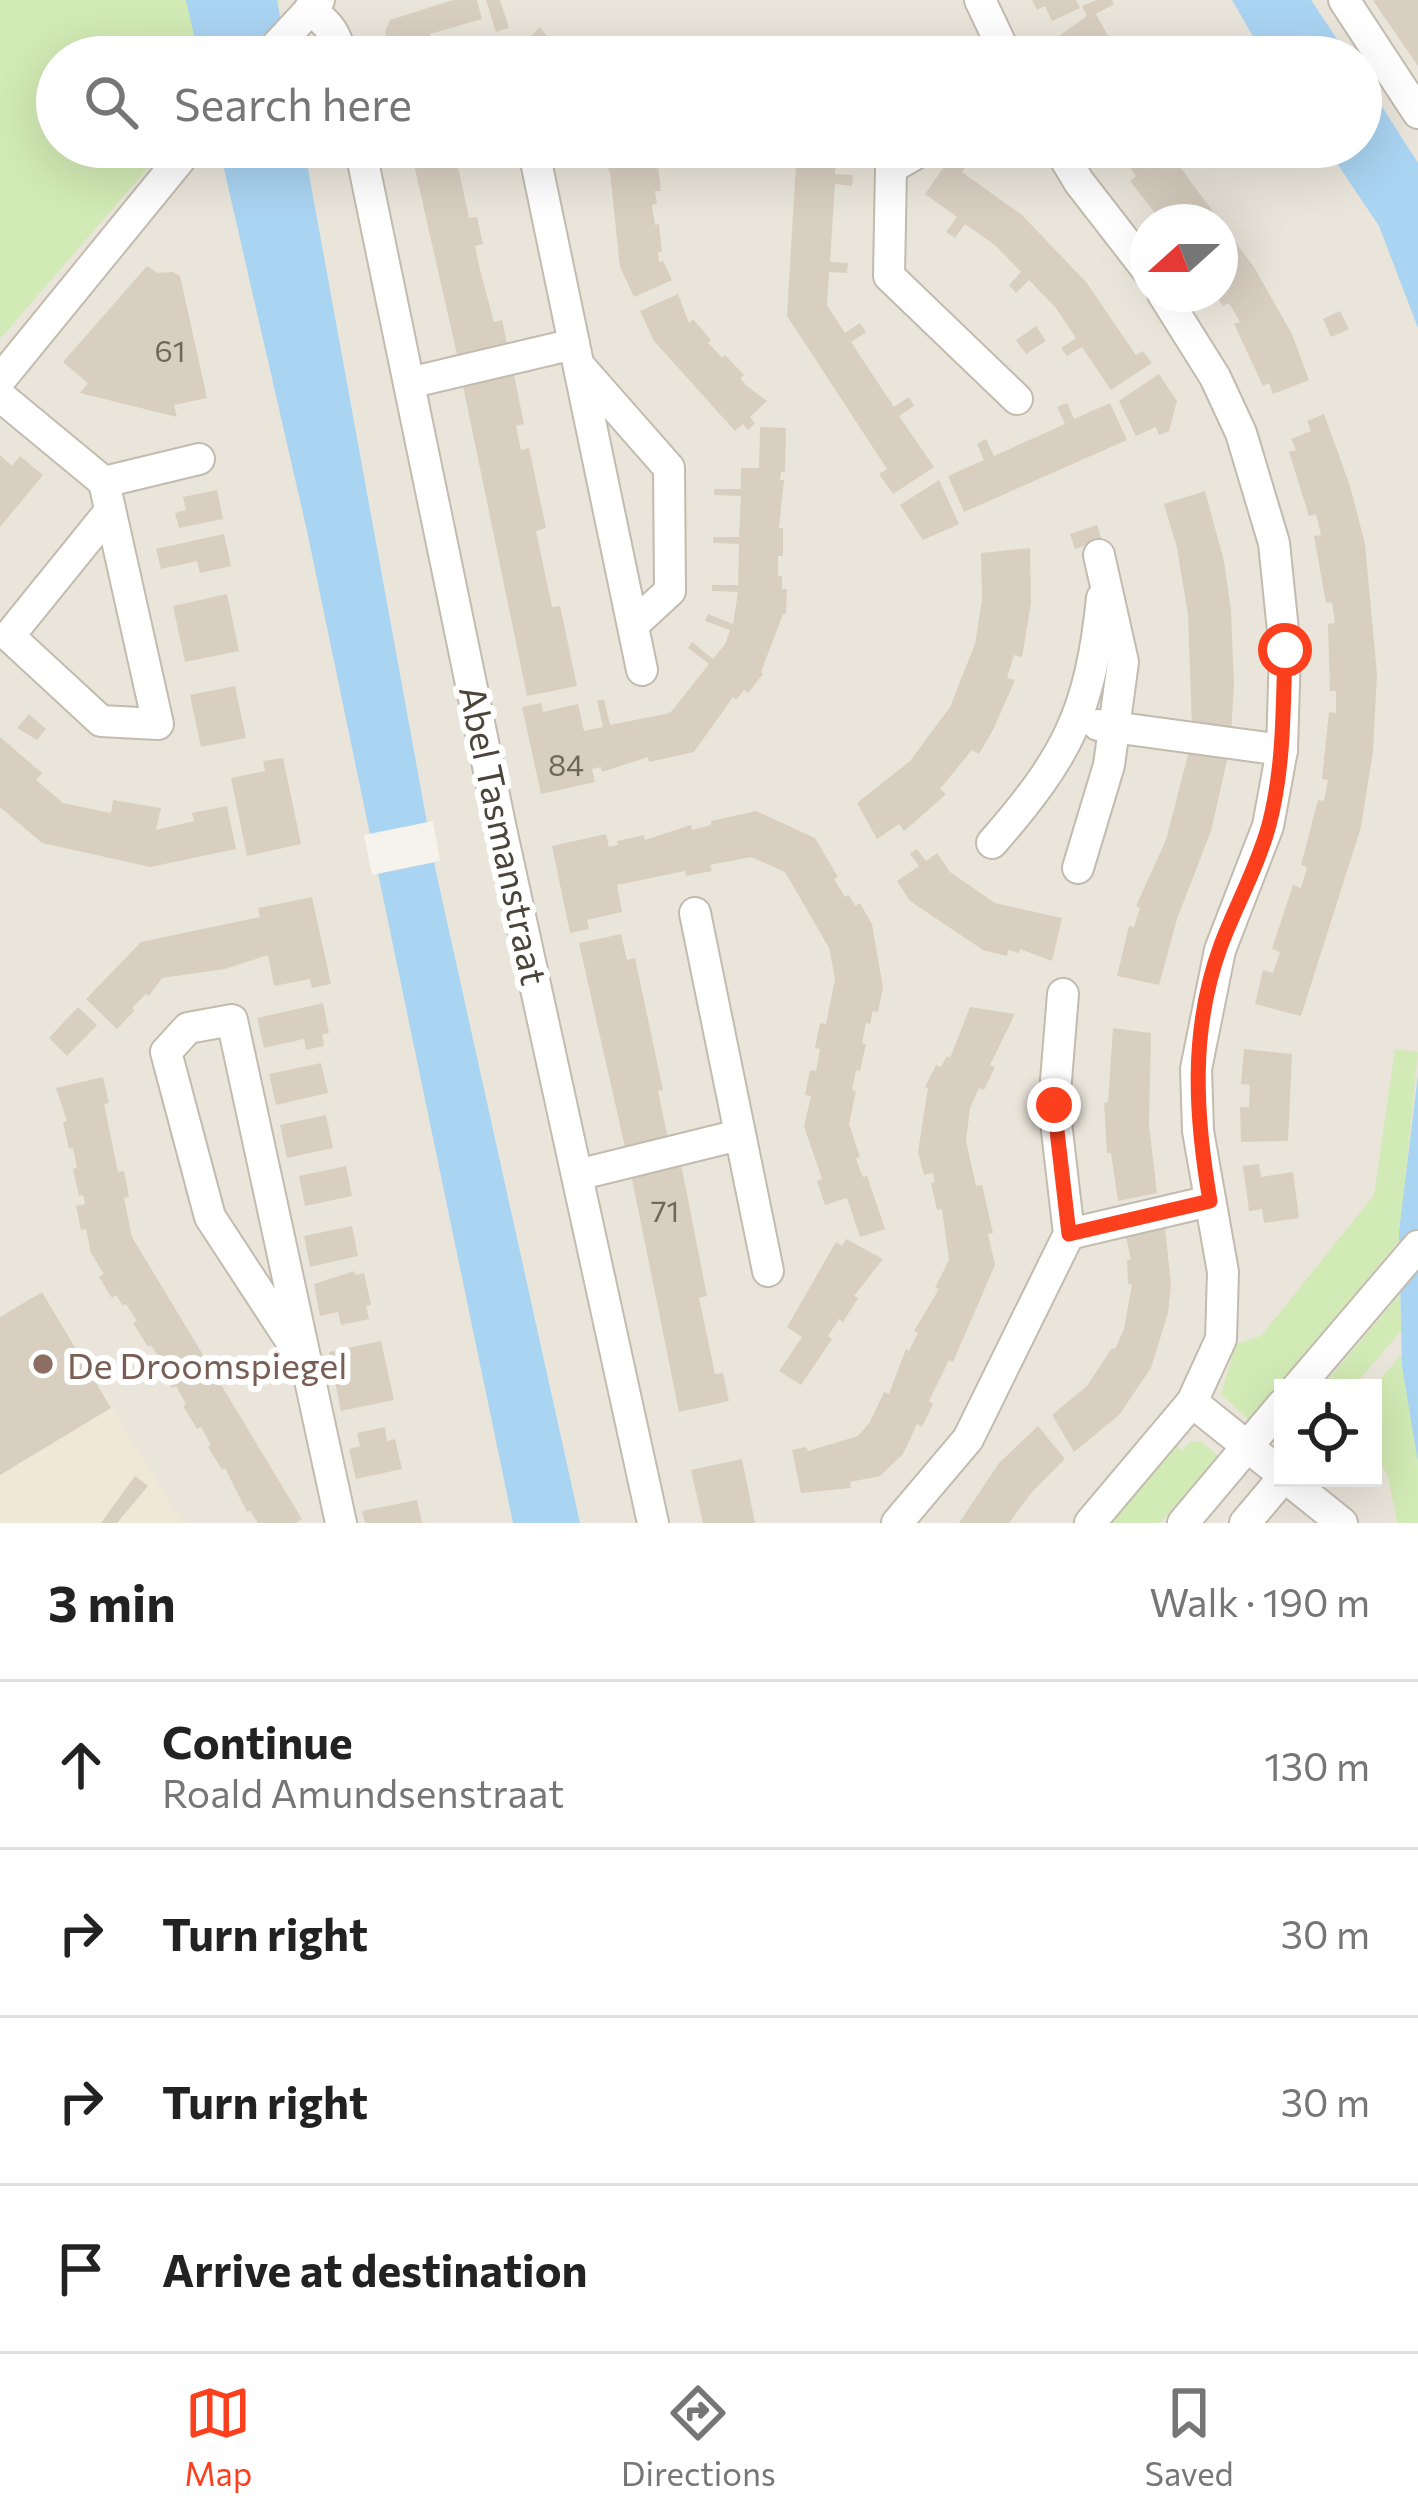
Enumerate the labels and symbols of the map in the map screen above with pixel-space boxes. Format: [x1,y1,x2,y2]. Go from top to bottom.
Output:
north arrow [1130,204,1238,312]
house number: 61 [154,331,186,368]
route start [1258,623,1312,677]
street label: Abel Tasmanstraat [452,681,558,989]
house number: 84 [548,745,584,782]
route end [1027,1078,1081,1132]
house number: 71 [651,1191,679,1228]
place label: De Droomspiegel [67,1342,347,1386]
marker: De Droomspiegel [30,1351,56,1377]

